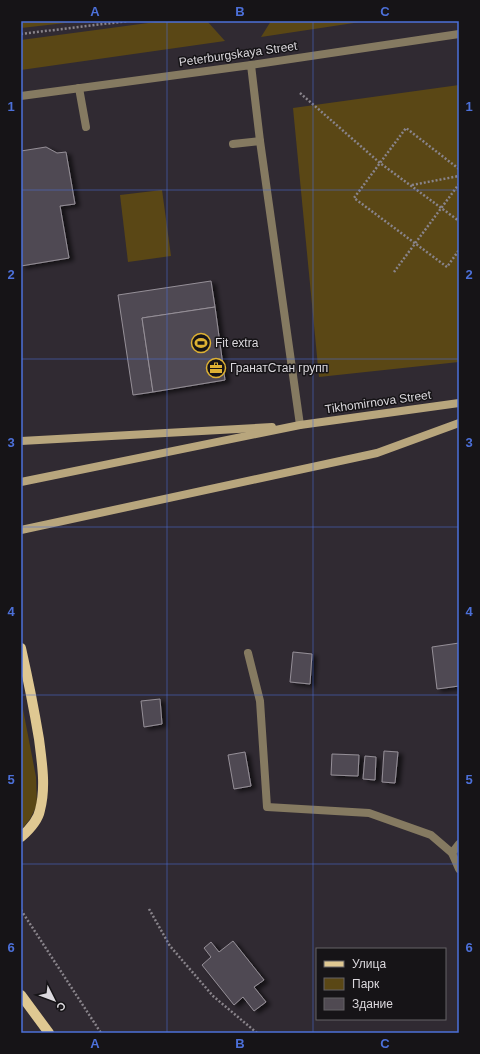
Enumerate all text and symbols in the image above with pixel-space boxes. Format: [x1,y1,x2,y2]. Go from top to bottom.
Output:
text: A [90,4,100,19]
text: B [235,4,245,19]
text: C [380,4,390,19]
street label: Peterburgskaya Street [178,39,299,69]
text: 1 [7,99,15,114]
text: 1 [465,99,473,114]
text: 2 [7,267,15,282]
text: 2 [465,267,473,282]
sports icon: Fit extra [190,332,212,354]
place label: Fit extra [215,336,259,350]
office icon: ГранатСтан групп [205,357,227,379]
place label: ГранатСтан групп [230,361,328,375]
street label: Tikhomirnova Street [324,388,433,416]
text: 3 [7,435,15,450]
text: 3 [465,435,473,450]
text: 4 [7,604,15,619]
text: 4 [465,604,473,619]
text: 5 [7,772,15,787]
text: 5 [465,772,473,787]
text: 6 [7,940,15,955]
text: 6 [465,940,473,955]
legend [316,948,446,1020]
text: Улица [352,957,386,971]
text: Парк [352,977,380,991]
north arrow [34,980,74,1020]
text: Здание [352,997,393,1011]
text: С [54,1000,69,1014]
text: A [90,1036,100,1051]
text: B [235,1036,245,1051]
text: C [380,1036,390,1051]

